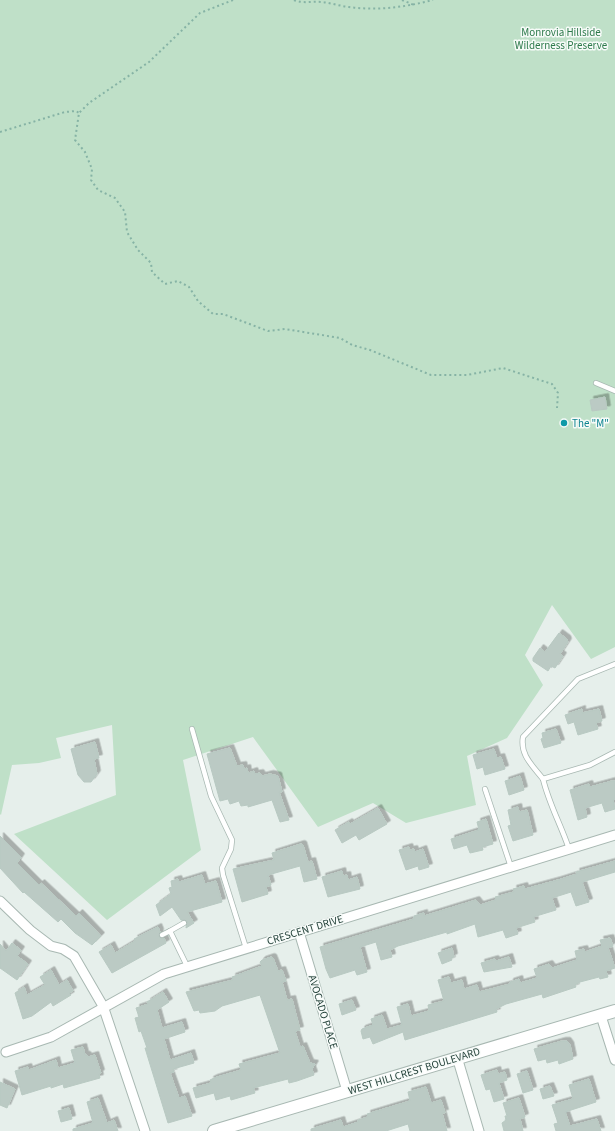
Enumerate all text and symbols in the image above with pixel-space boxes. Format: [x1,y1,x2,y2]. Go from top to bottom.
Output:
park label: Monrovia Hillside Wilderness Preserve [515,25,608,53]
place label: The "M" [572,416,609,431]
marker: The "M" [559,418,569,428]
street label: CRESCENT DRIVE [265,911,345,949]
street label: AVOCADO PLACE [305,973,341,1051]
street label: WEST HILLCREST BOULEVARD [346,1044,482,1098]

